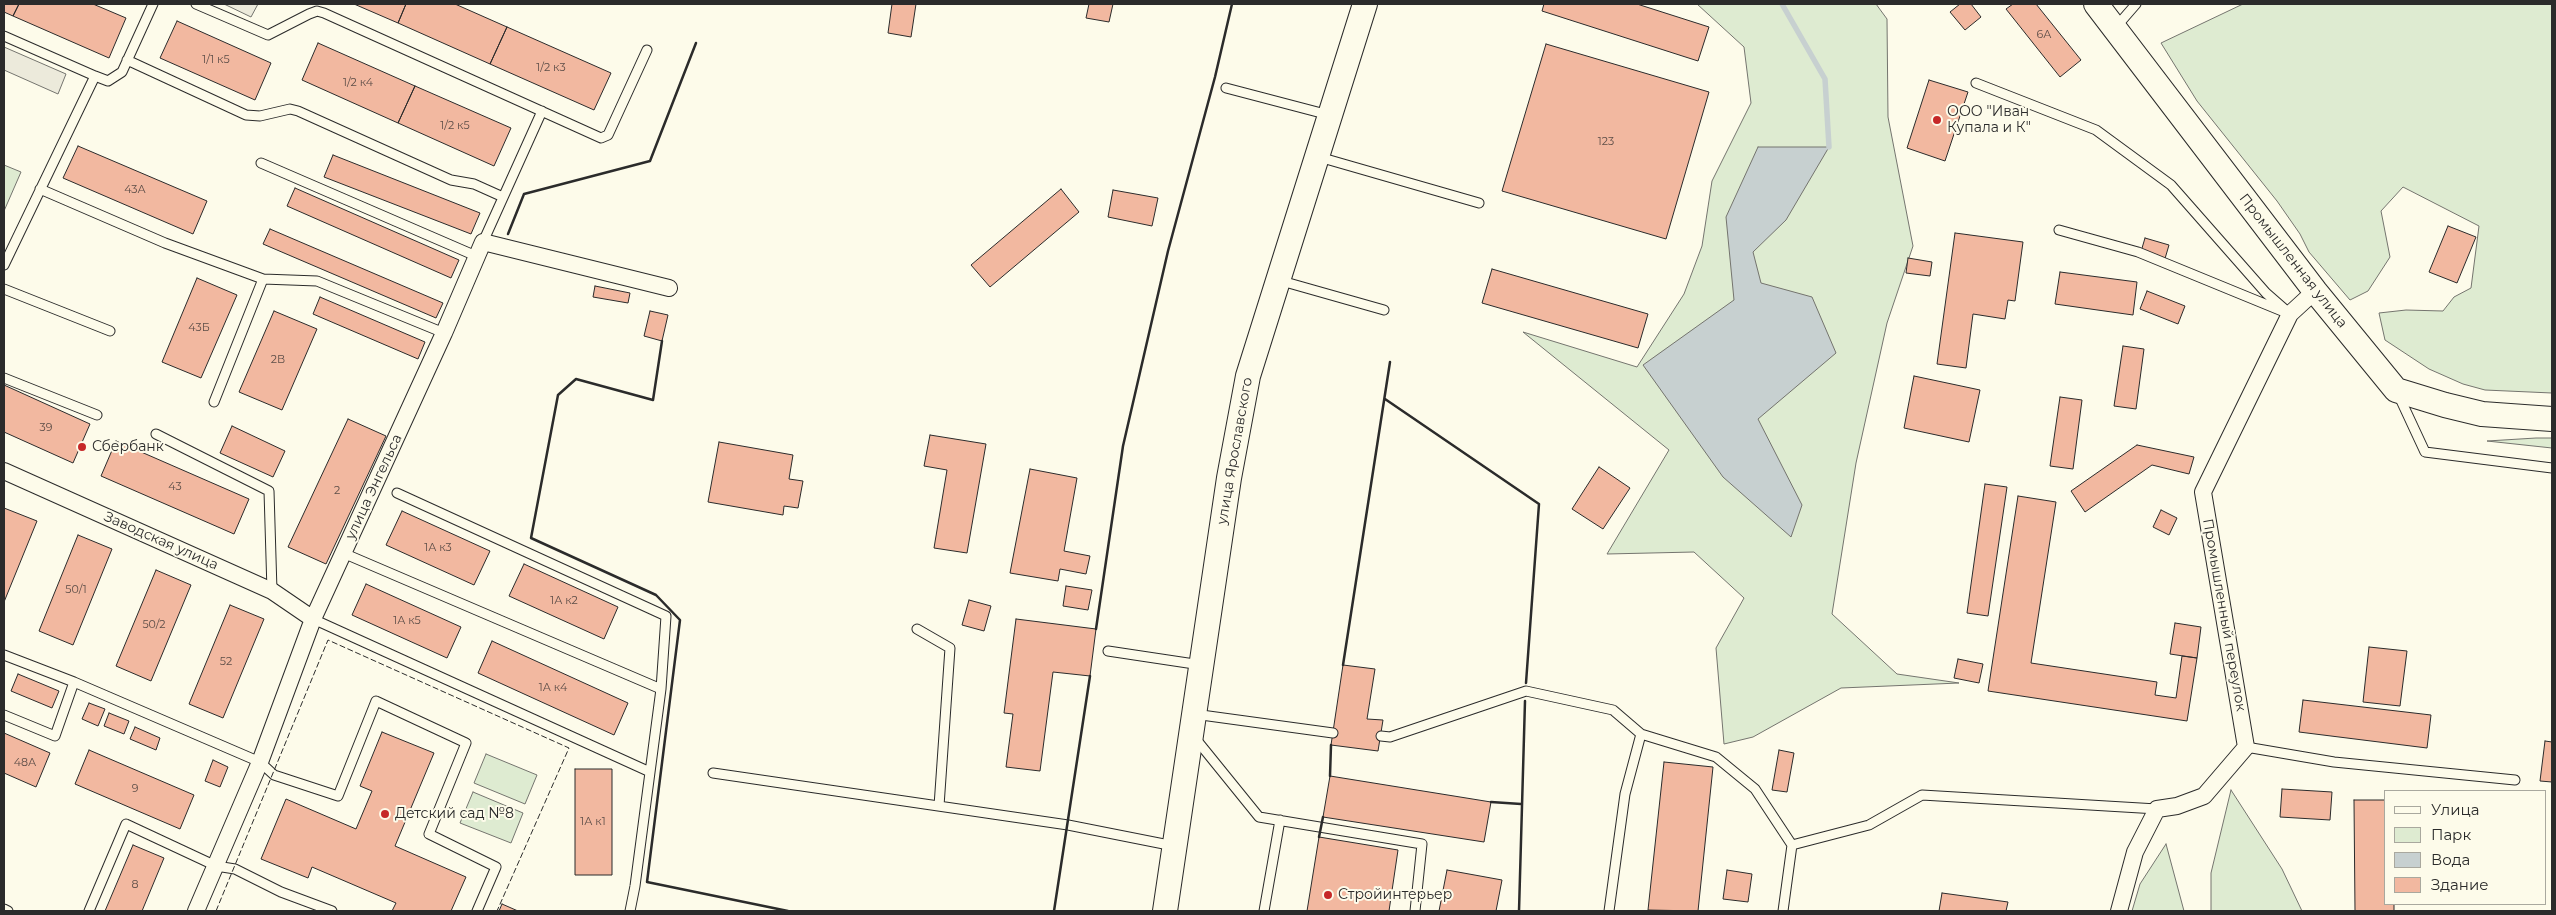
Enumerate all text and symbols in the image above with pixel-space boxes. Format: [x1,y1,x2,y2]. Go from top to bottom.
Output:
house number: 6А [2037,28,2051,42]
house number: 1/1 к5 [202,53,230,67]
house number: 1/2 к3 [536,61,566,75]
house number: 1/2 к4 [343,76,373,90]
place label: ООО "Иван Купала и К" [1947,104,2031,136]
marker: ООО "Иван Купала и К" [1931,114,1943,126]
house number: 1/2 к5 [440,119,470,133]
house number: 123 [1598,135,1614,149]
house number: 43А [124,183,146,197]
street label: Промышленная улица [2235,191,2351,331]
house number: 43Б [188,321,210,335]
house number: 2В [271,353,285,367]
street label: улица Ярославского [1214,376,1256,526]
house number: 39 [40,421,52,435]
street label: улица Энгельса [342,432,406,542]
place label: Сбербанк [92,439,164,455]
marker: Сбербанк [76,441,88,453]
house number: 43 [168,480,182,494]
house number: 2 [334,484,340,498]
street label: Заводская улица [101,508,221,574]
street label: Промышленный переулок [2199,517,2249,713]
house number: 1А к3 [424,541,452,555]
house number: 50/1 [65,583,87,597]
house number: 1А к2 [550,594,578,608]
house number: 1А к5 [393,614,421,628]
house number: 50/2 [142,618,166,632]
house number: 52 [220,655,232,669]
house number: 1А к4 [539,681,567,695]
house number: 48А [14,756,36,770]
house number: 9 [132,782,138,796]
legend [2384,790,2546,905]
text: Улица [2431,800,2479,819]
place label: Детский сад №8 [395,806,514,822]
marker: Детский сад №8 [379,808,391,820]
house number: 1А к1 [580,815,606,829]
text: Парк [2431,825,2471,844]
text: Вода [2431,850,2470,869]
text: Здание [2431,875,2489,894]
house number: 8 [131,878,139,892]
place label: Стройинтерьер [1338,887,1452,903]
marker: Стройинтерьер [1322,889,1334,901]

